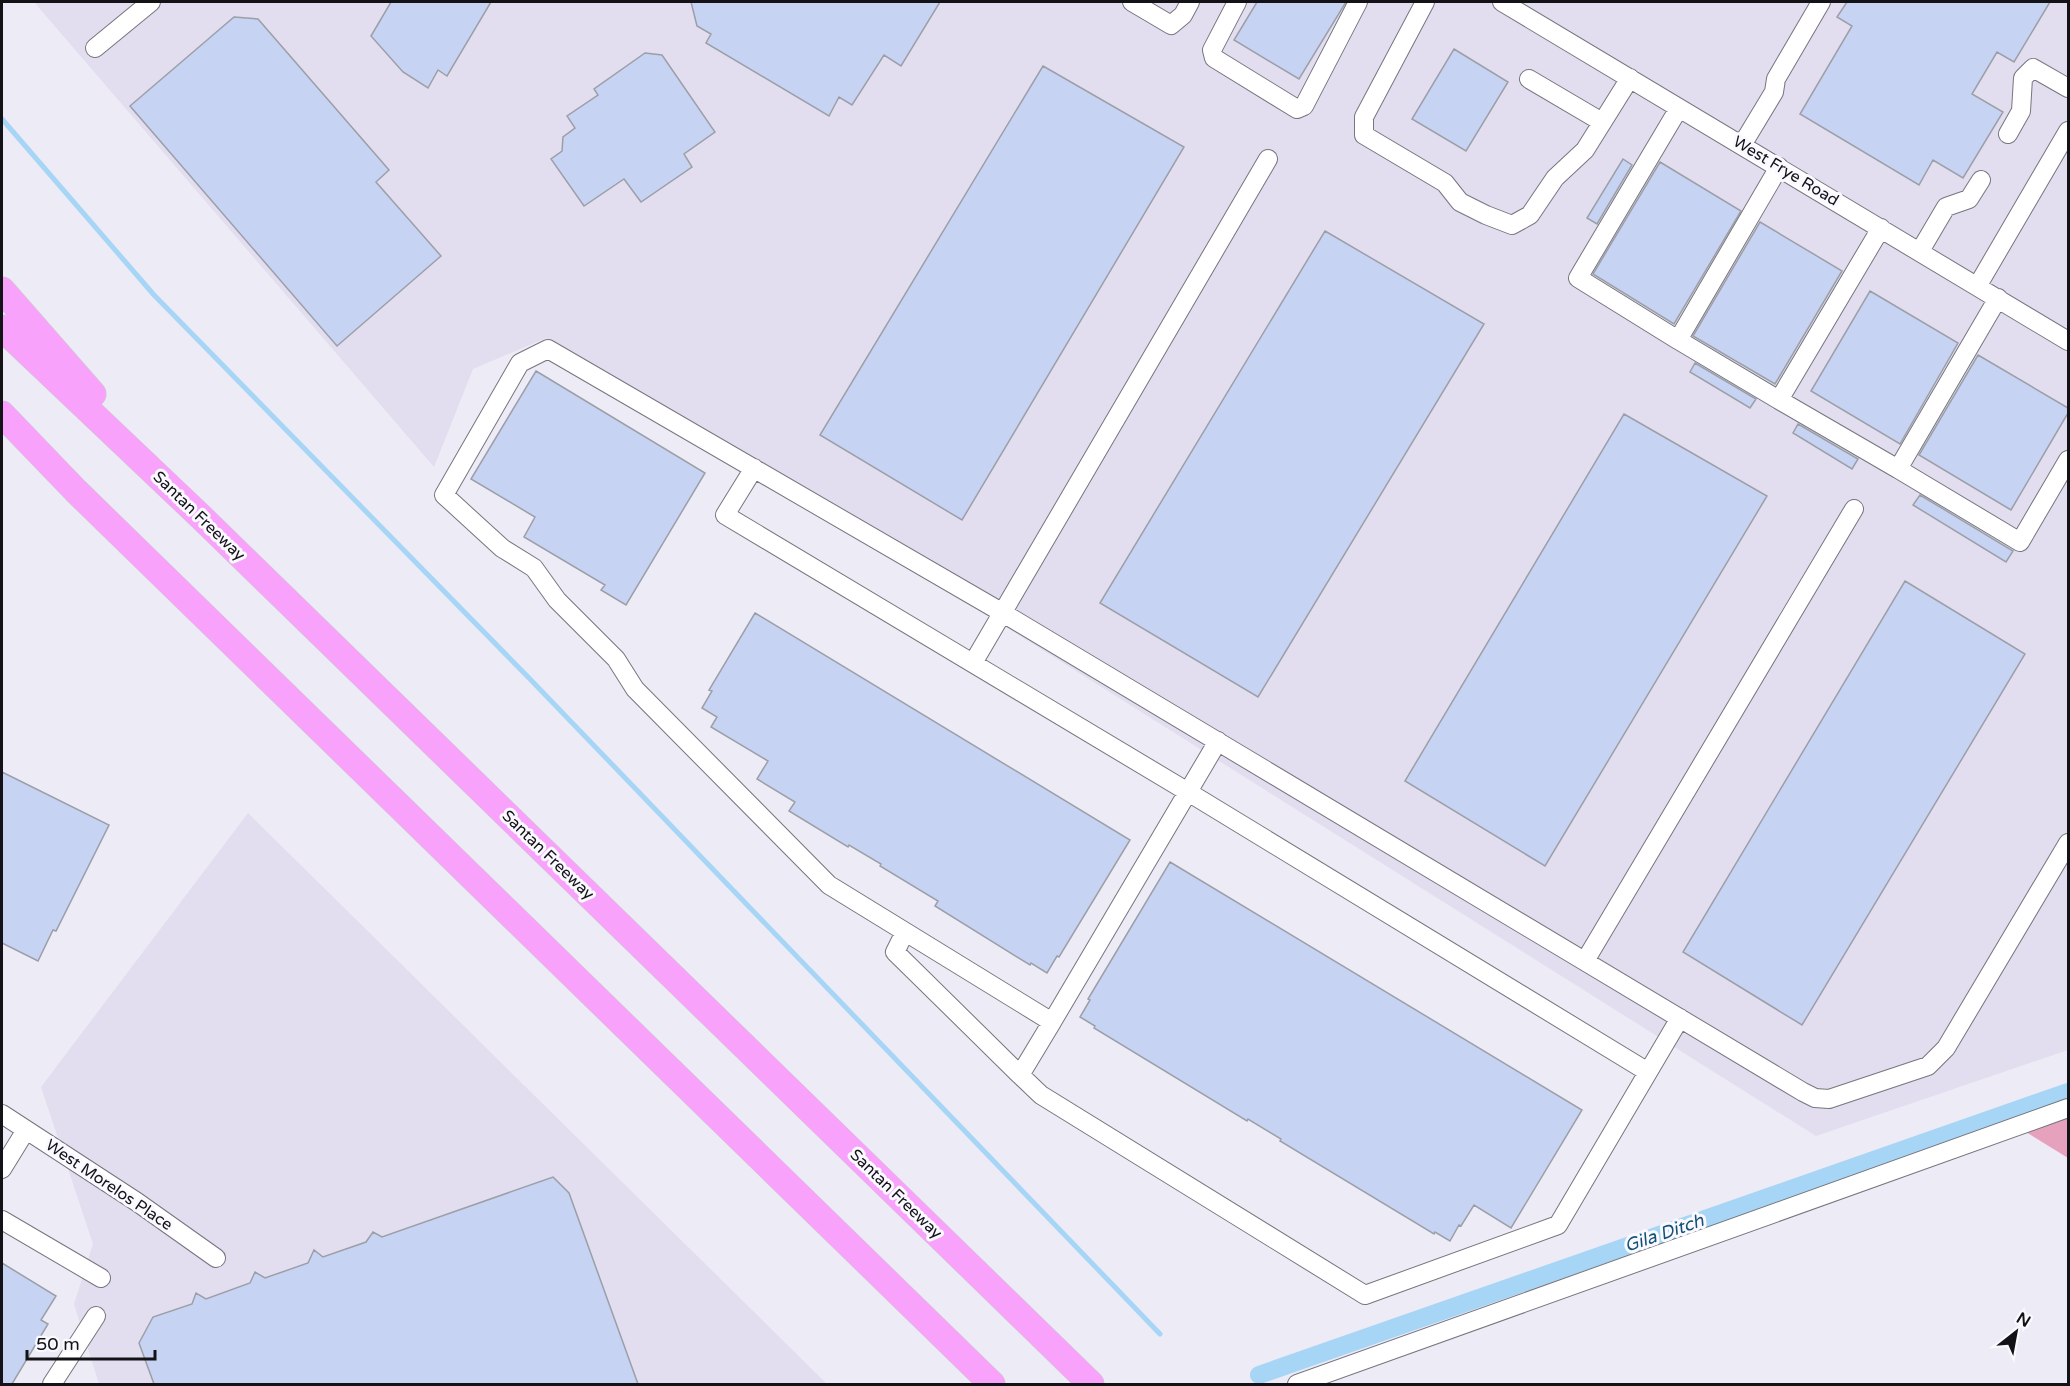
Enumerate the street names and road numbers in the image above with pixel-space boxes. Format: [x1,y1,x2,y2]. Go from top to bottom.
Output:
street label: West Frye Road [1730,132,1842,210]
street label: Santan Freeway [149,467,250,565]
street label: Santan Freeway [498,806,599,904]
street label: West Morelos Place [42,1135,176,1235]
street label: Santan Freeway [846,1145,947,1243]

